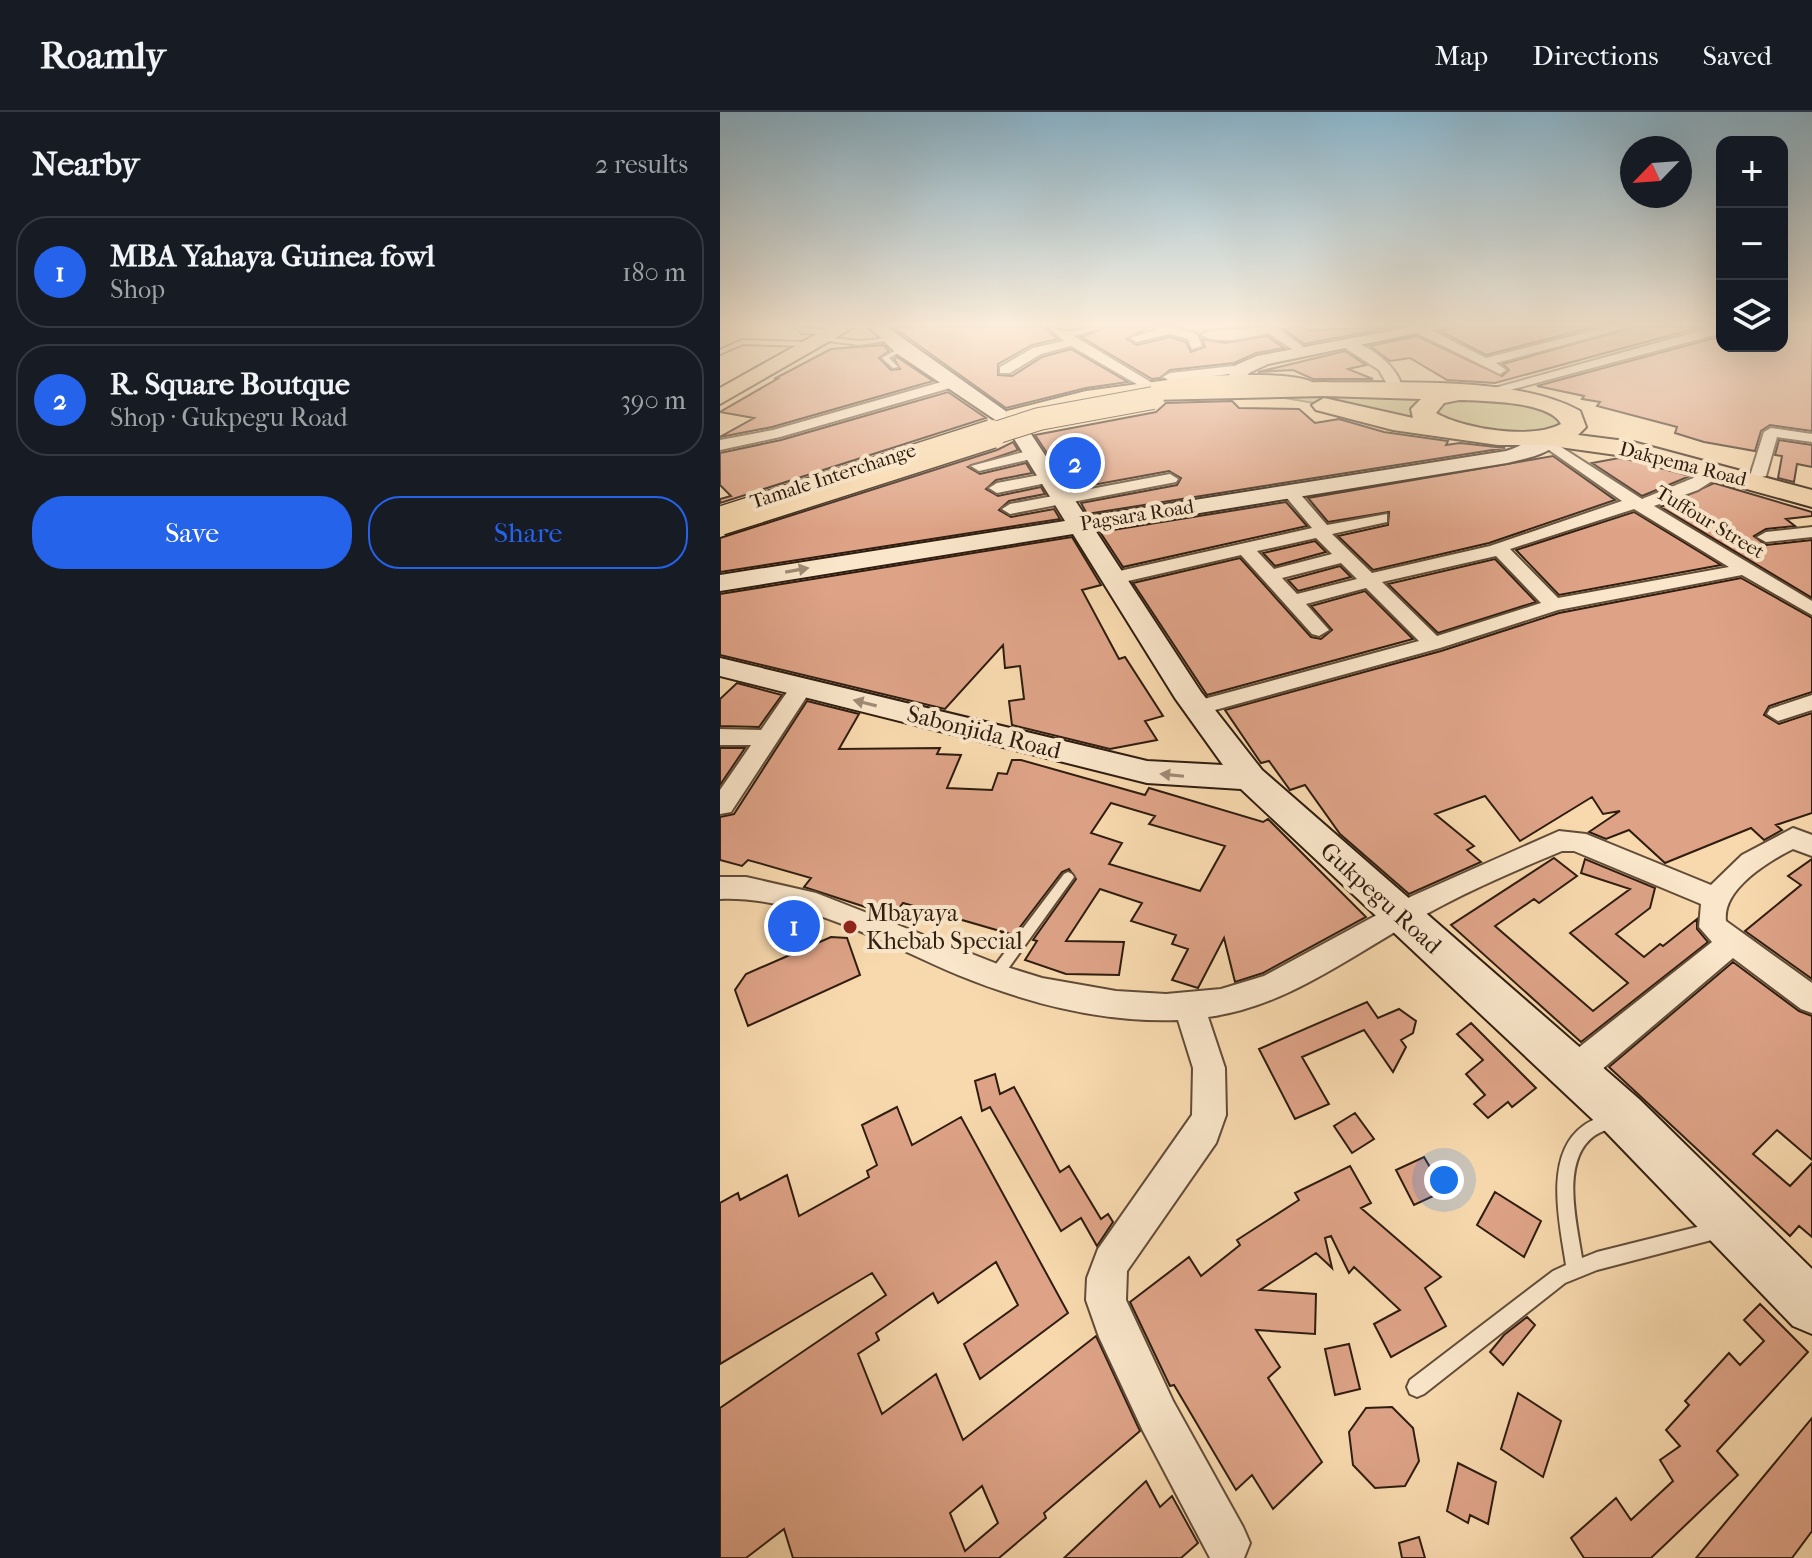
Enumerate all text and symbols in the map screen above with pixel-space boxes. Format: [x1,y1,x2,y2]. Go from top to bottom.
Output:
text: Roamly [40,33,166,78]
text: Map [1435,39,1488,72]
text: Directions [1532,39,1659,72]
text: Saved [1703,39,1772,72]
north arrow [1620,136,1692,208]
map controls [1716,136,1788,352]
button: + [1716,136,1788,208]
text: Nearby [32,144,139,184]
text: 2 results [595,149,688,180]
button: − [1716,208,1788,280]
text: MBA Yahaya Guinea fowl [110,239,435,274]
text: 1 [55,257,65,288]
text: 180 m [622,257,686,288]
text: Shop [110,274,165,305]
button: layers [1716,280,1788,352]
text: R. Square Boutque [110,367,350,402]
text: 2 [53,385,67,416]
text: 390 m [620,385,686,416]
text: Shop · Gukpegu Road [110,402,348,433]
pin: 2 [1049,433,1101,493]
street label: Dakpema Road [1617,437,1750,491]
street label: Tamale Interchange [747,438,919,514]
street label: Tuffour Street [1651,480,1769,564]
street label: Pagsara Road [1078,494,1197,535]
button: Save [32,496,352,569]
button: Share [368,496,688,569]
one-way arrow [785,564,810,576]
one-way arrow [852,696,877,708]
street label: Sabonjida Road [904,699,1065,765]
one-way arrow [1159,769,1184,782]
street label: Gukpegu Road [1315,836,1448,960]
pin: 1 [768,896,820,956]
place label: Mbayaya Khebab Special [866,899,1023,955]
marker: Mbayaya Khebab Special [841,918,859,936]
your location [1424,1160,1464,1200]

